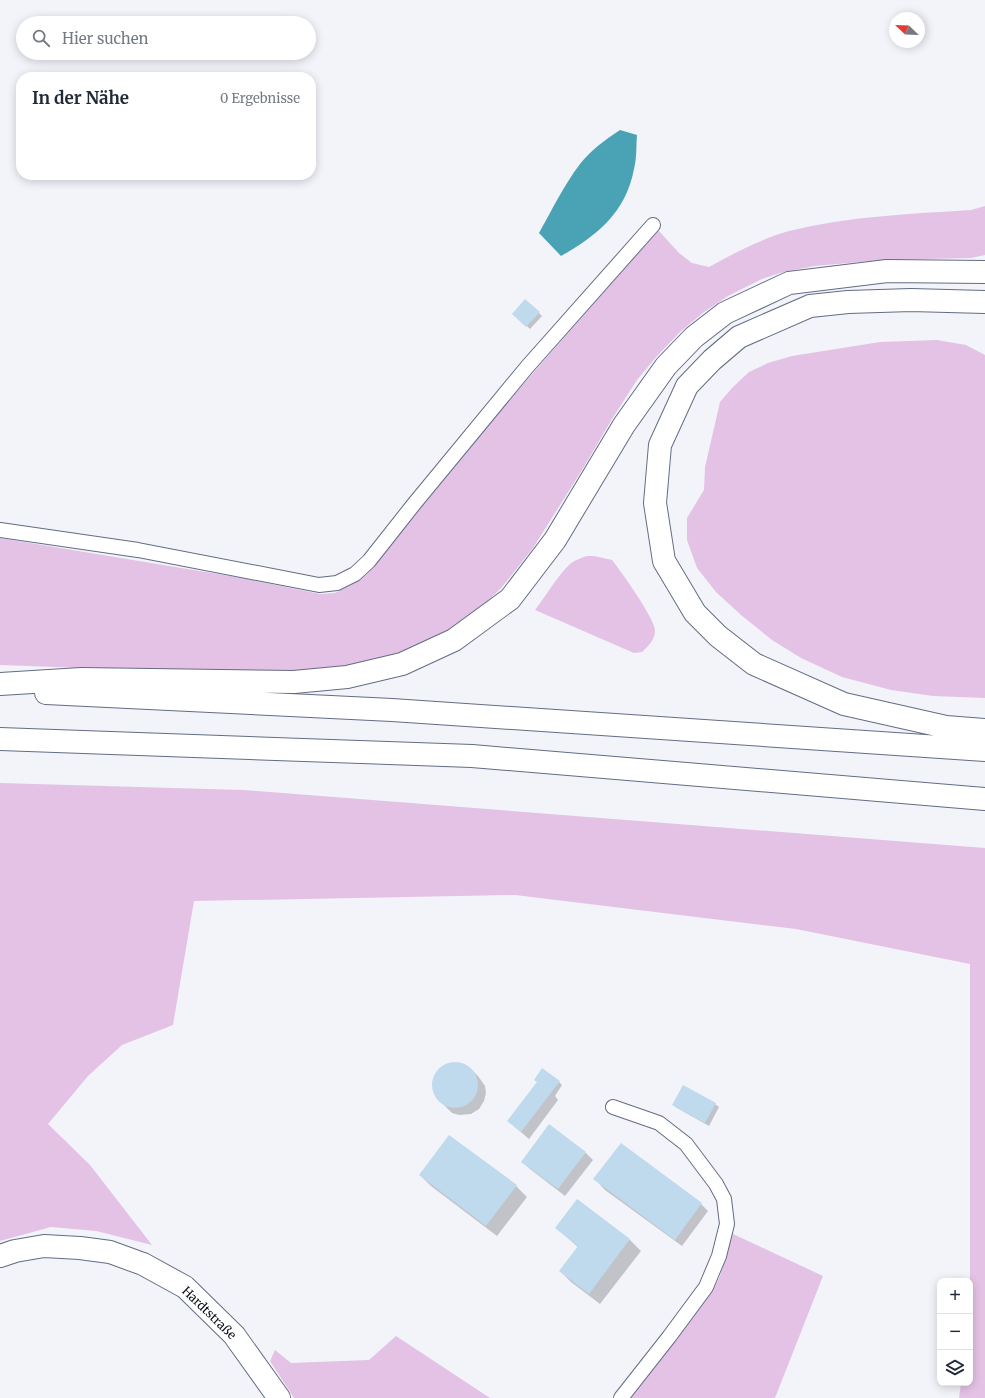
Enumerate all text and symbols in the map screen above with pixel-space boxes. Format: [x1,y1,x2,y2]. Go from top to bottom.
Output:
north arrow [889,12,925,48]
search box [16,16,316,60]
icon: search [30,27,52,49]
text: Hier suchen [62,29,149,48]
text: In der Nähe [32,87,129,109]
text: 0 Ergebnisse [220,90,300,107]
map controls [937,1278,973,1386]
button: + [937,1278,973,1314]
street label: Hardtstraße [179,1283,240,1342]
button: − [937,1314,973,1350]
button: layers [937,1350,973,1386]

